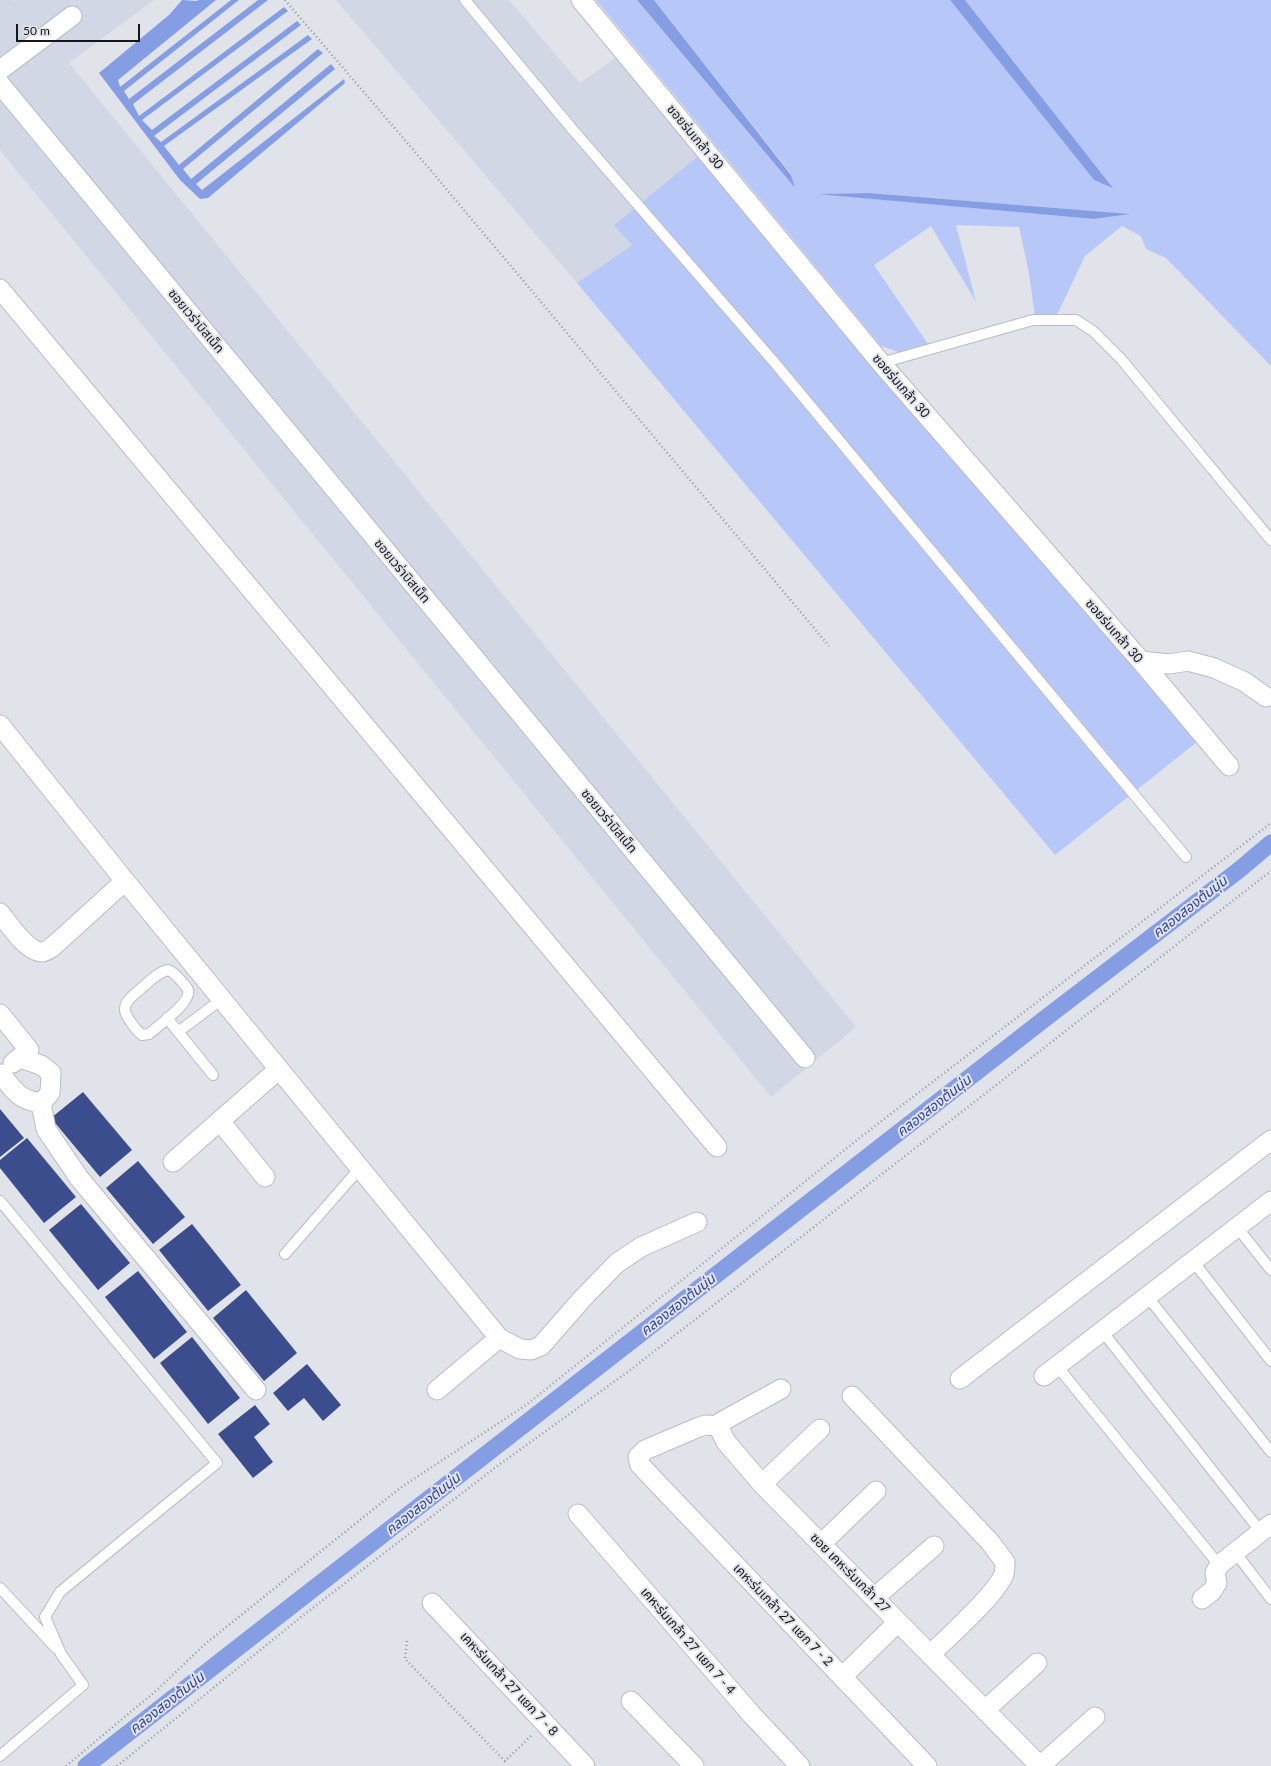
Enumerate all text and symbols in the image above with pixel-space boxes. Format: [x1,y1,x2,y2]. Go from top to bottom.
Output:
scale bar [18,16,142,42]
text: 50 m [23,23,50,38]
street label: ซอยร่มเกล้า 30 [663,102,727,172]
street label: ซอยเวร่าบิสเน็ท [165,286,227,356]
street label: ซอยร่มเกล้า 30 [869,351,933,421]
street label: ซอยเวร่าบิสเน็ท [371,536,433,606]
street label: ซอยร่มเกล้า 30 [1082,596,1146,666]
street label: ซอยเวร่าบิสเน็ท [578,786,640,856]
water label: คลองสองต้นนุ่น [1149,873,1231,941]
water label: คลองสองต้นนุ่น [893,1072,975,1140]
water label: คลองสองต้นนุ่น [637,1271,719,1339]
water label: คลองสองต้นนุ่น [382,1470,464,1538]
street label: ซอย เคหะร่มเกล้า 27 [807,1530,893,1616]
street label: เคหะร่มเกล้า 27 แยก 7 - 2 [730,1560,836,1670]
street label: เคหะร่มเกล้า 27 แยก 7 - 4 [637,1584,739,1698]
street label: เคหะร่มเกล้า 27 แยก 7 - 8 [457,1629,561,1739]
water label: คลองสองต้นนุ่น [126,1669,208,1737]

